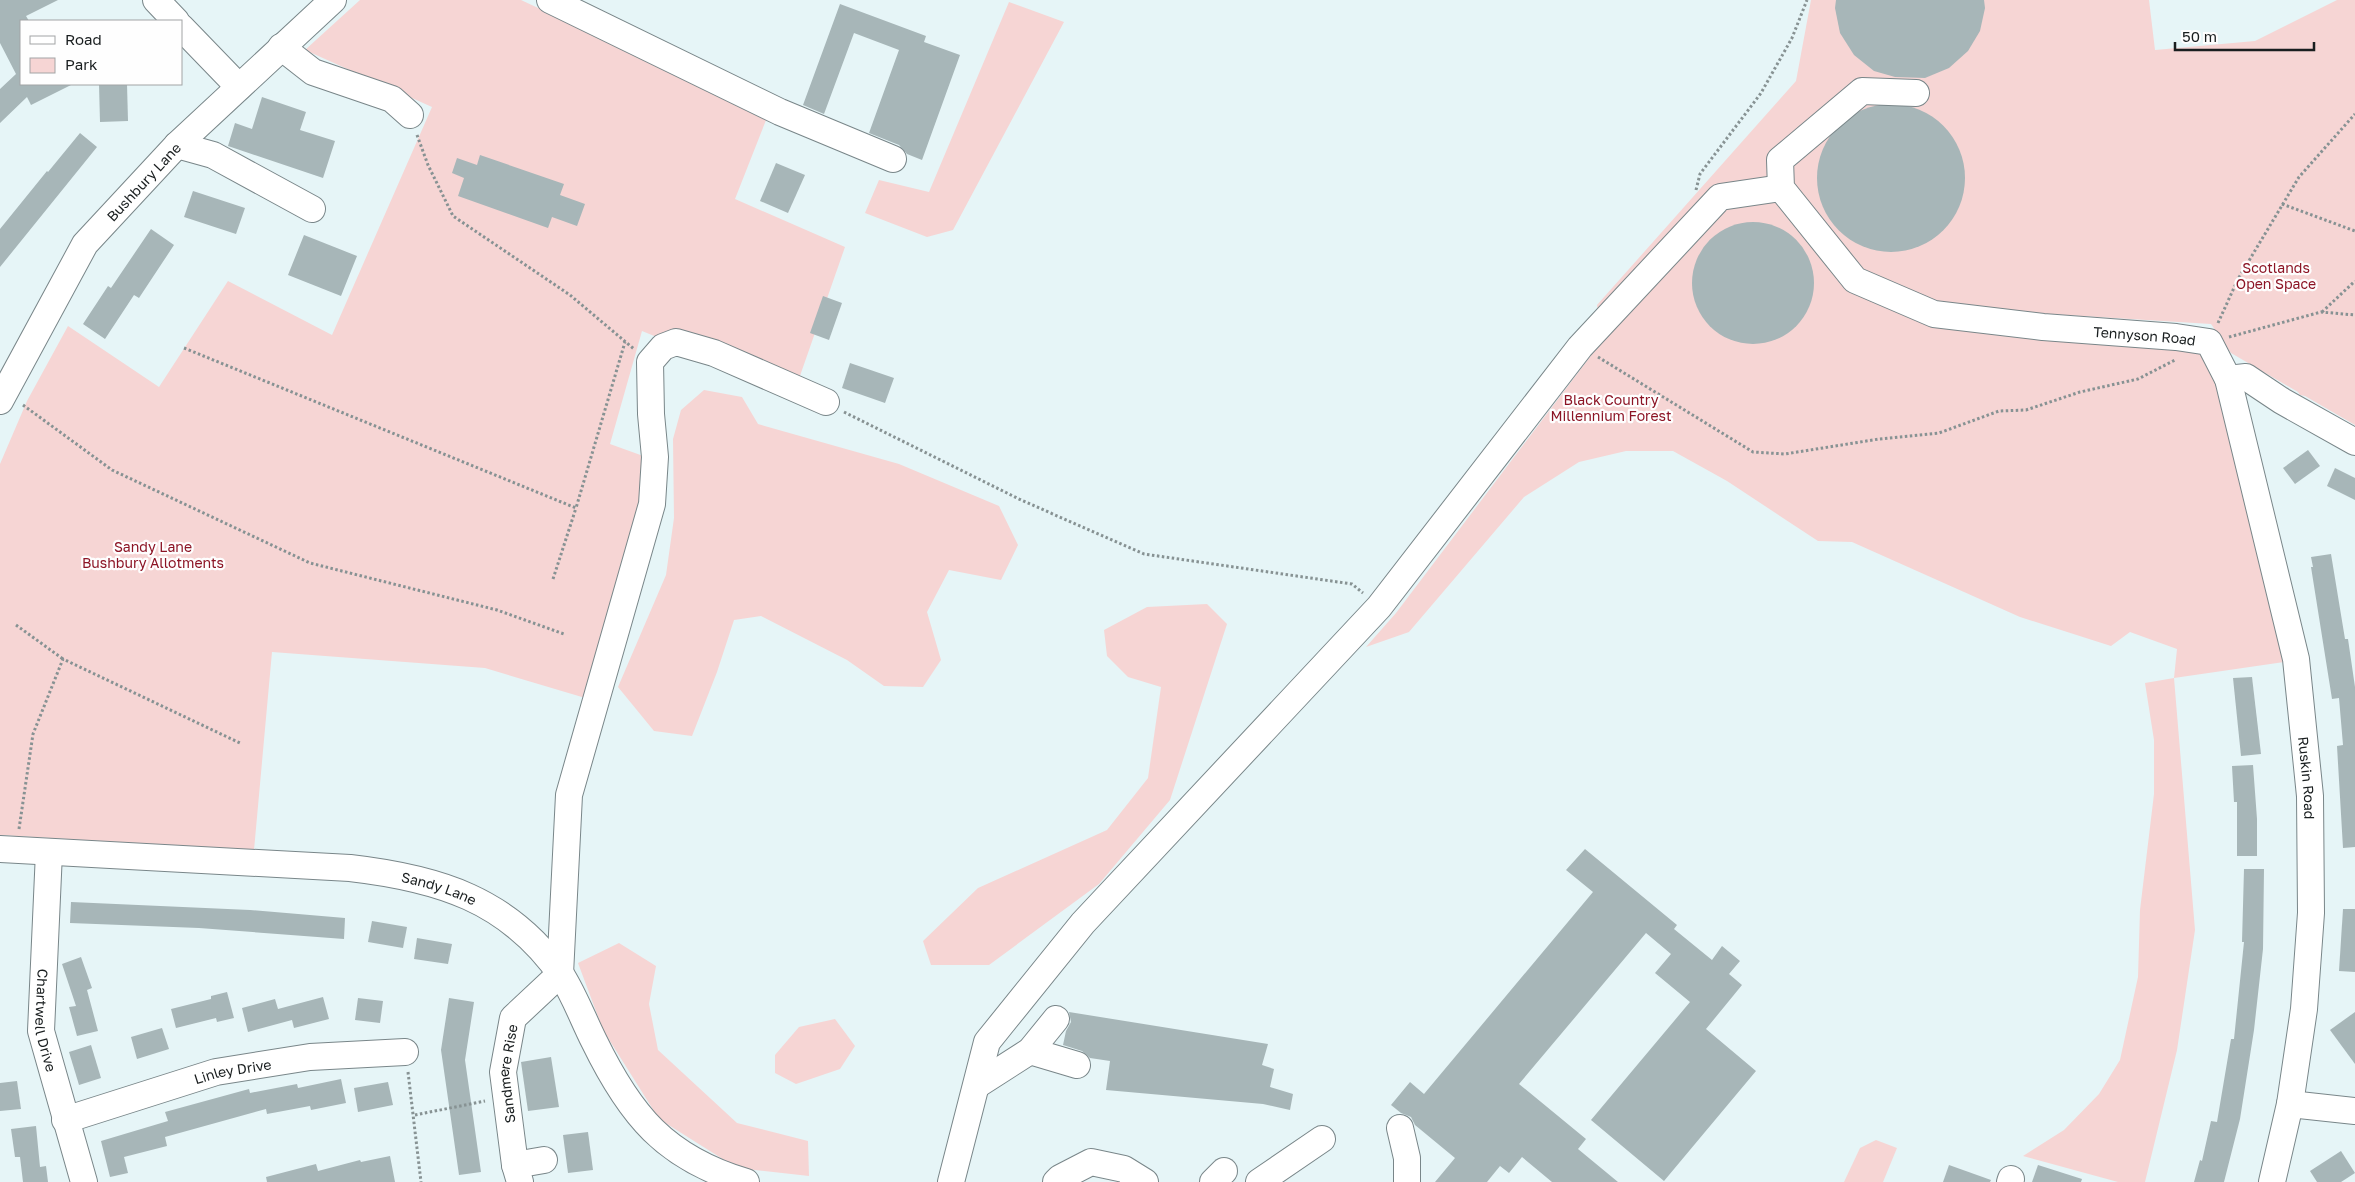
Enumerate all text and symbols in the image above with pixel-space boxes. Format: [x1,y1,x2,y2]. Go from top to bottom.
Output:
legend [20,20,182,85]
scale bar [2175,20,2314,52]
text: 50 m [2182,27,2217,45]
text: Road [65,30,102,48]
text: Park [65,55,98,73]
street label: Bushbury Lane [103,139,184,224]
park label: Scotlands Open Space [2236,259,2316,292]
street label: Tennyson Road [2093,322,2197,348]
park label: Black Country Millennium Forest [1550,391,1672,424]
park label: Sandy Lane Bushbury Allotments [82,538,224,571]
street label: Ruskin Road [2295,736,2319,819]
street label: Sandy Lane [400,868,480,908]
street label: Chartwell Drive [33,968,61,1074]
street label: Sandmere Rise [494,1023,520,1124]
street label: Linley Drive [192,1055,273,1087]

